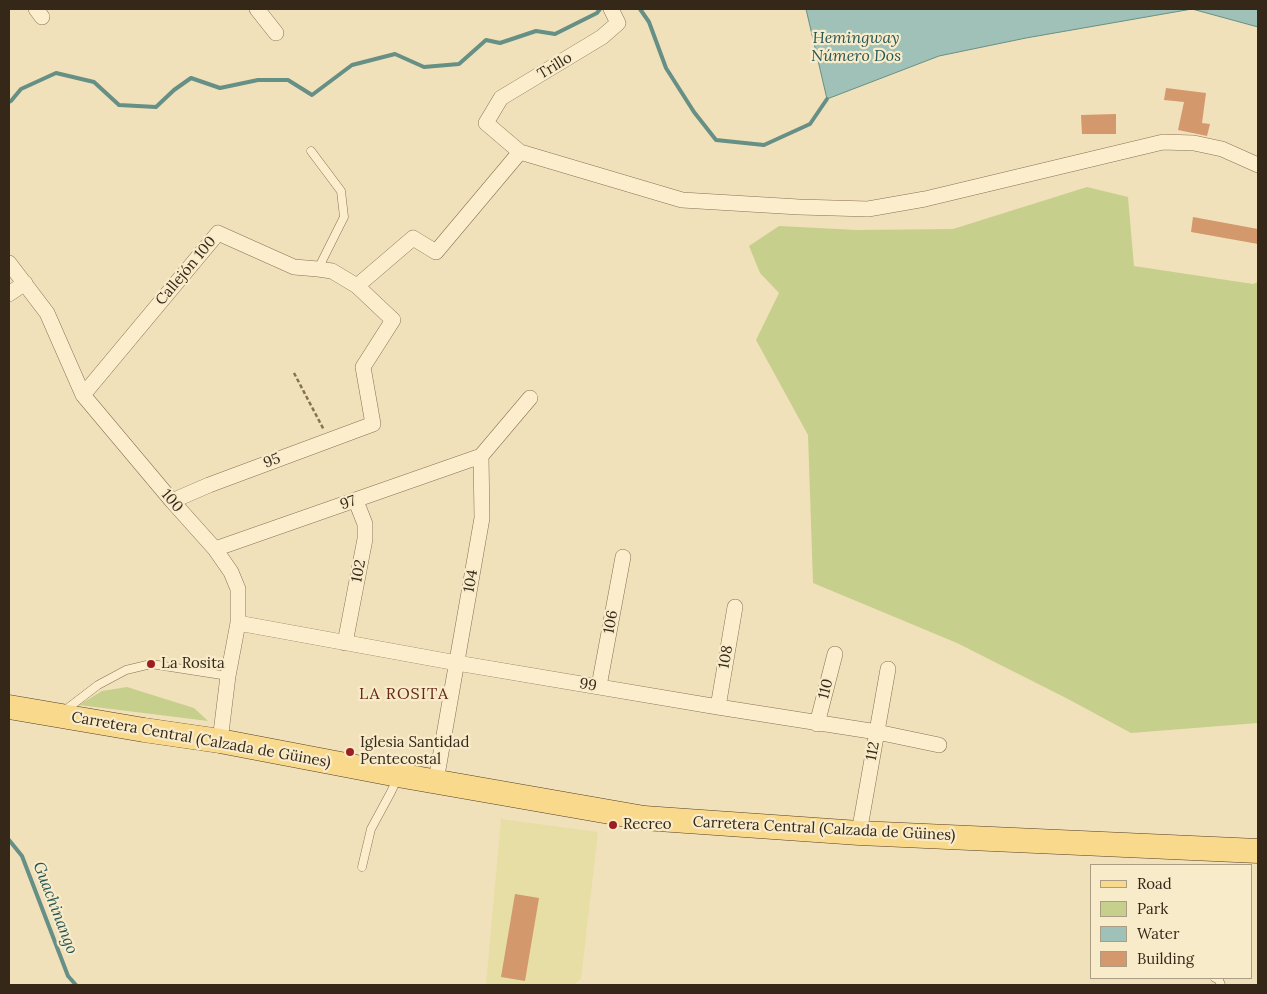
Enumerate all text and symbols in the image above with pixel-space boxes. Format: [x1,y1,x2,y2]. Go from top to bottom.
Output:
water label: Hemingway Número Dos [811,28,901,66]
street label: Trillo [534,49,576,83]
street label: Callejón 100 [152,233,220,309]
street label: 95 [261,450,283,472]
street label: 100 [157,486,187,516]
street label: 97 [338,492,358,514]
street label: 102 [348,558,370,584]
street label: 104 [460,568,482,594]
street label: 106 [600,609,622,635]
street label: 108 [715,644,737,670]
place label: La Rosita [161,655,225,673]
marker: La Rosita [145,658,157,670]
street label: 99 [578,675,598,695]
street label: 110 [815,677,837,701]
district label: LA ROSITA [358,684,450,704]
street label: Carretera Central (Calzada de Güines) [70,708,332,772]
place label: Iglesia Santidad Pentecostal [360,734,469,769]
street label: 112 [862,740,884,762]
marker: Iglesia Santidad Pentecostal [344,746,356,758]
street label: Carretera Central (Calzada de Güines) [692,813,956,845]
place label: Recreo [623,816,672,834]
marker: Recreo [607,819,619,831]
water label: Guachinango [29,859,81,957]
legend [1090,864,1252,979]
text: Road [1137,874,1172,893]
text: Park [1137,899,1168,918]
text: Water [1137,924,1179,943]
text: Building [1137,949,1194,968]

